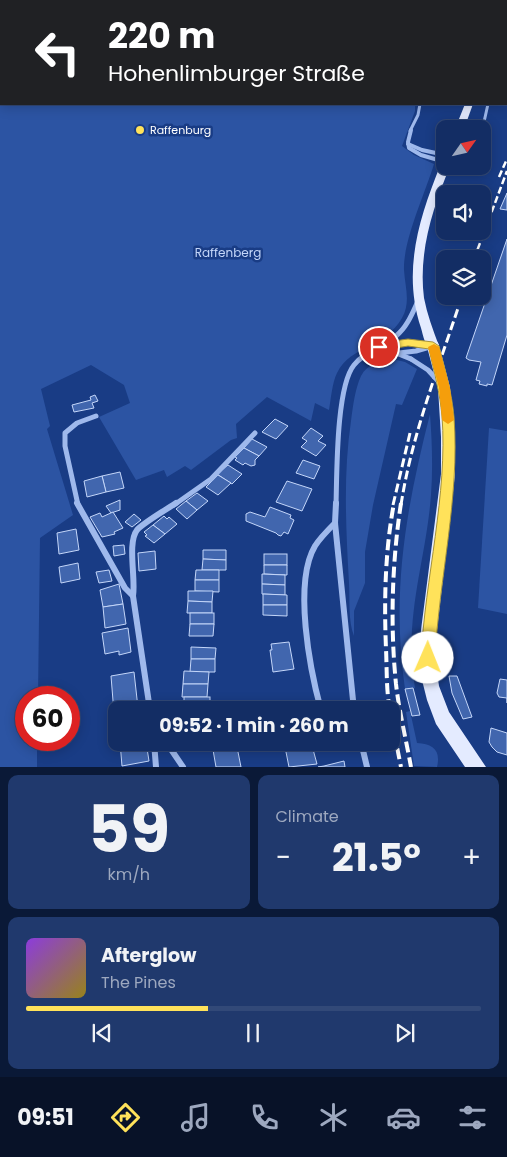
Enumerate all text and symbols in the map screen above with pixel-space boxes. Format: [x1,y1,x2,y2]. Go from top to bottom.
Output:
text: 220 m [108,11,215,60]
icon: left [25,20,90,85]
text: Hohenlimburger Straße [108,58,365,89]
north arrow [436,120,491,175]
map controls [436,120,491,305]
place label: Raffenburg [150,122,211,138]
marker: Raffenburg [134,124,146,136]
button: sound [436,185,491,240]
park label: Raffenberg [195,244,261,261]
button: layers [436,250,491,305]
pin [358,326,400,368]
icon: arrive [365,333,393,361]
position arrow [401,631,453,683]
speed limit sign: 60 [15,686,80,751]
text: 09:52 · 1 min · 260 m [159,712,349,739]
text: 59 [88,784,170,875]
text: Climate [276,805,339,828]
text: 21.5° [332,831,421,884]
text: − [276,838,291,877]
text: + [462,838,481,877]
text: km/h [107,863,150,886]
text: Afterglow [101,942,196,969]
text: The Pines [101,971,176,994]
icon: previous [88,1019,116,1047]
icon: pause [239,1019,267,1047]
icon: next [391,1019,419,1047]
icon: directions [108,1100,143,1135]
icon: music [178,1100,213,1135]
icon: phone [247,1100,282,1135]
icon: climate [316,1100,351,1135]
icon: car [386,1100,421,1135]
icon: filters [455,1100,490,1135]
text: 09:51 [17,1102,74,1133]

